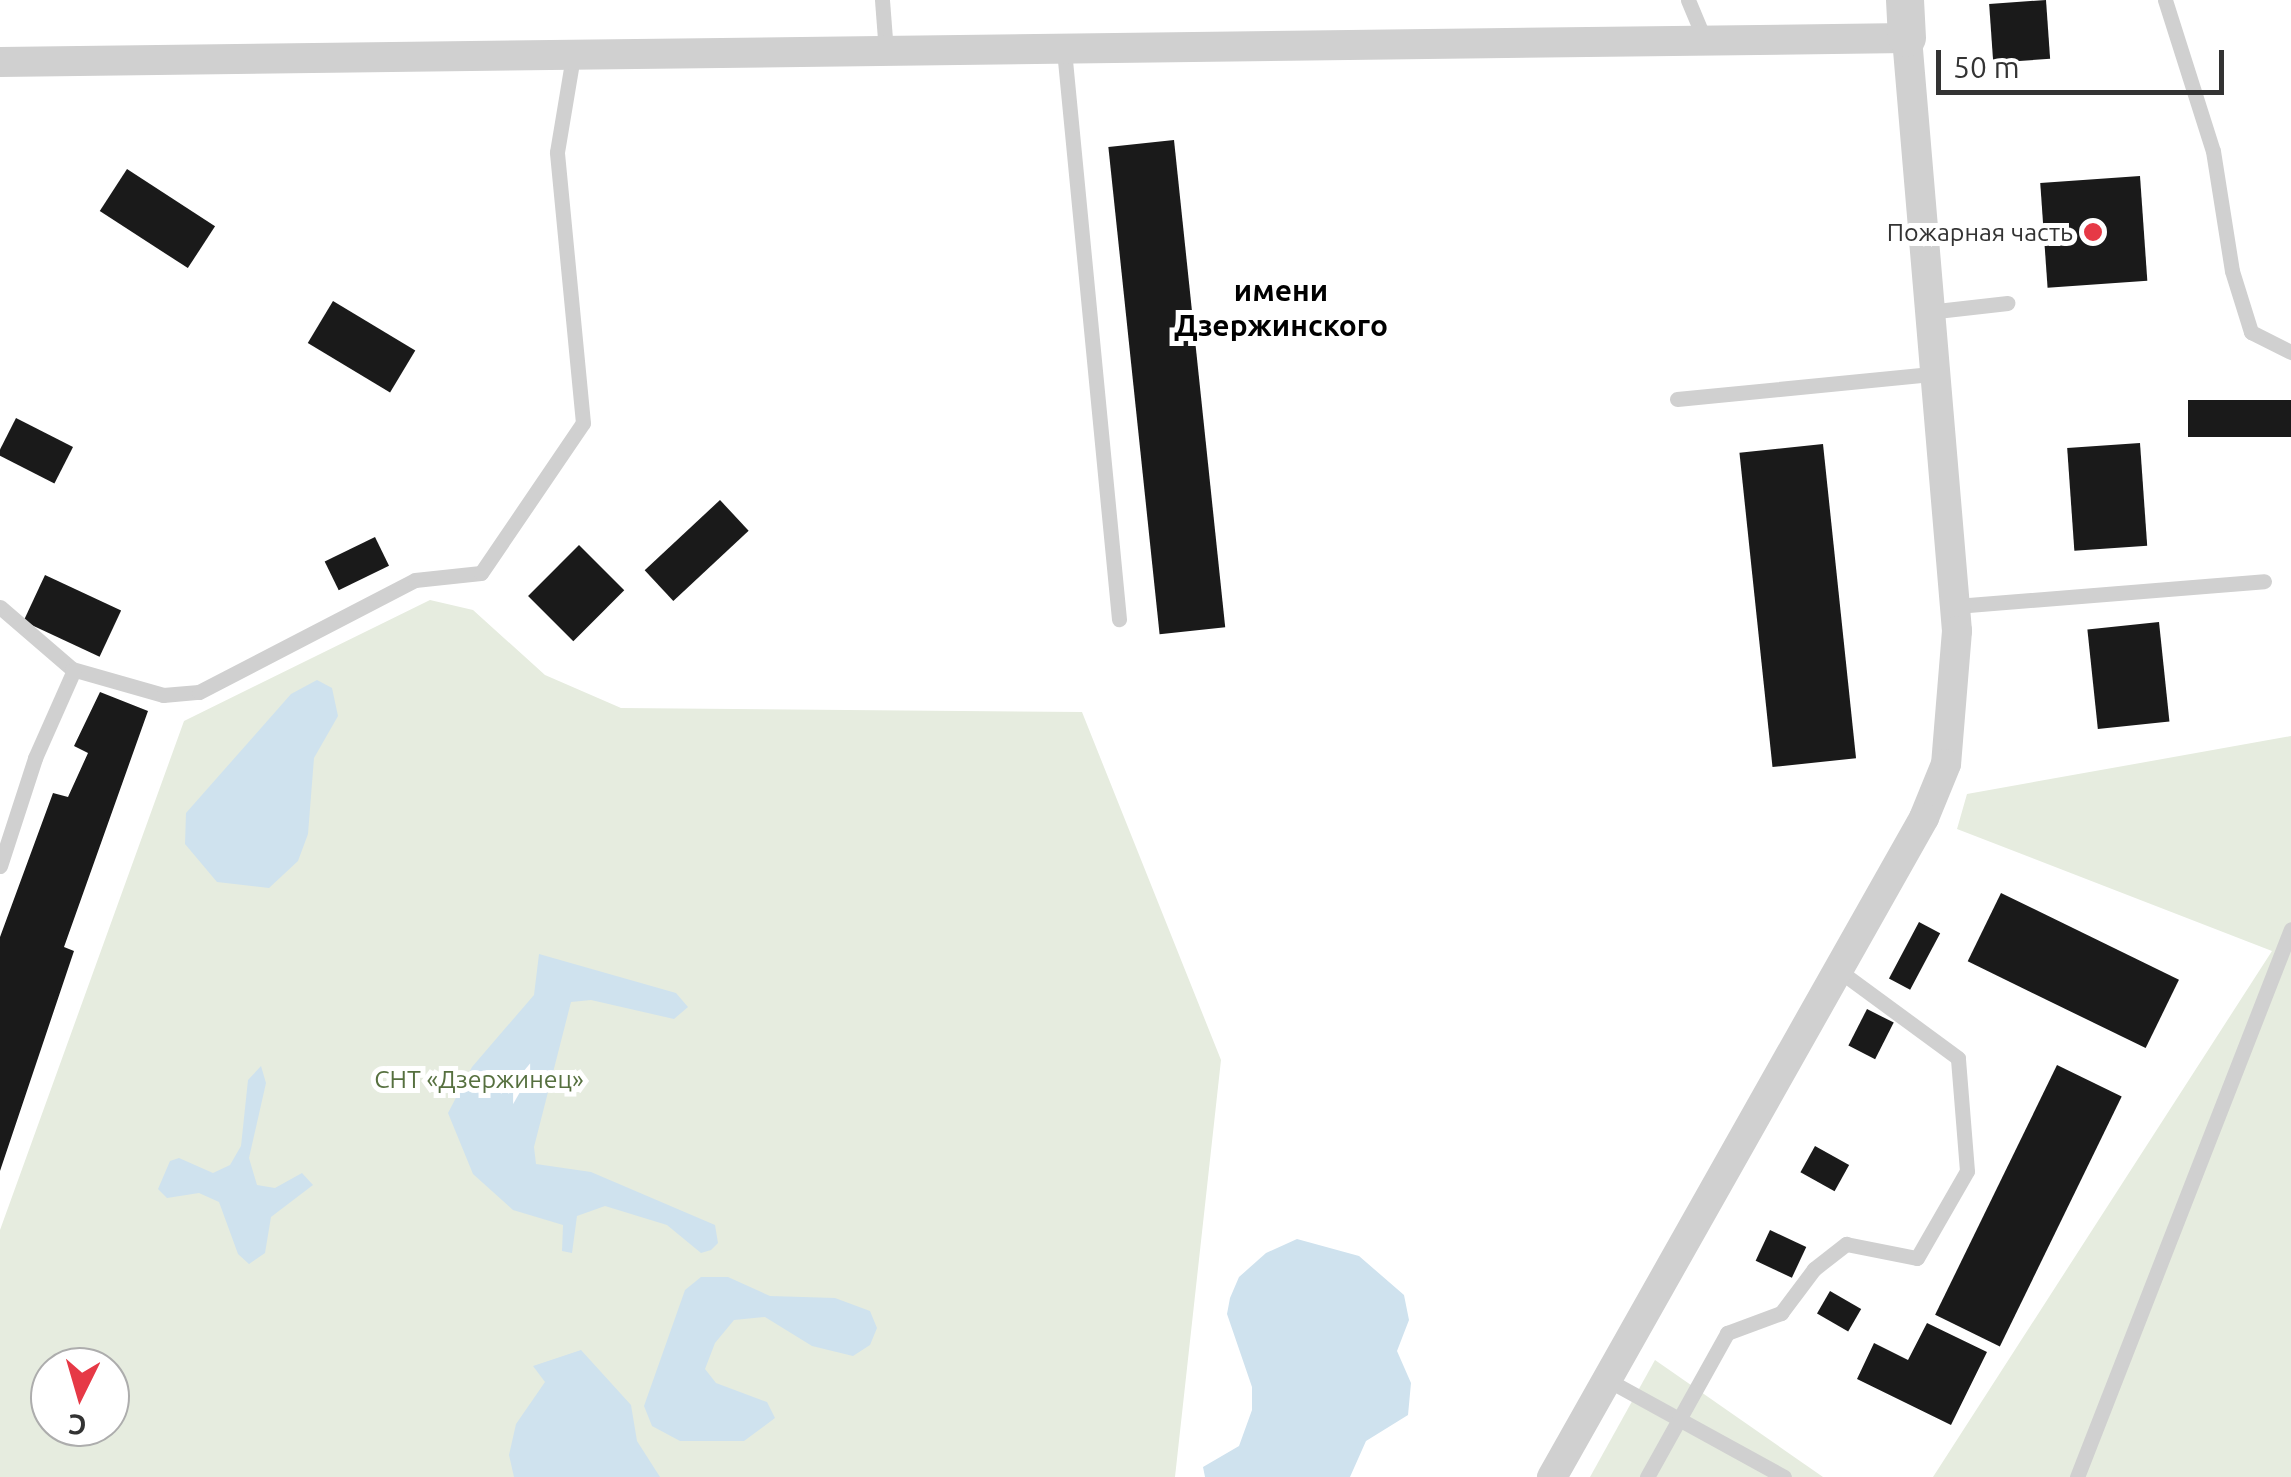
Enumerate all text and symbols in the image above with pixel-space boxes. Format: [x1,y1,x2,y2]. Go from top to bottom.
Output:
scale bar [1941,30,2228,92]
text: 50 m [1953,50,2020,84]
place label: Пожарная часть [1887,217,2073,247]
marker: Пожарная часть [2082,221,2104,243]
district label: имени Дзержинского [1174,272,1388,342]
park label: СНТ «Дзержинец» [374,1064,584,1094]
north arrow [30,1347,130,1447]
text: С [67,1409,88,1442]

